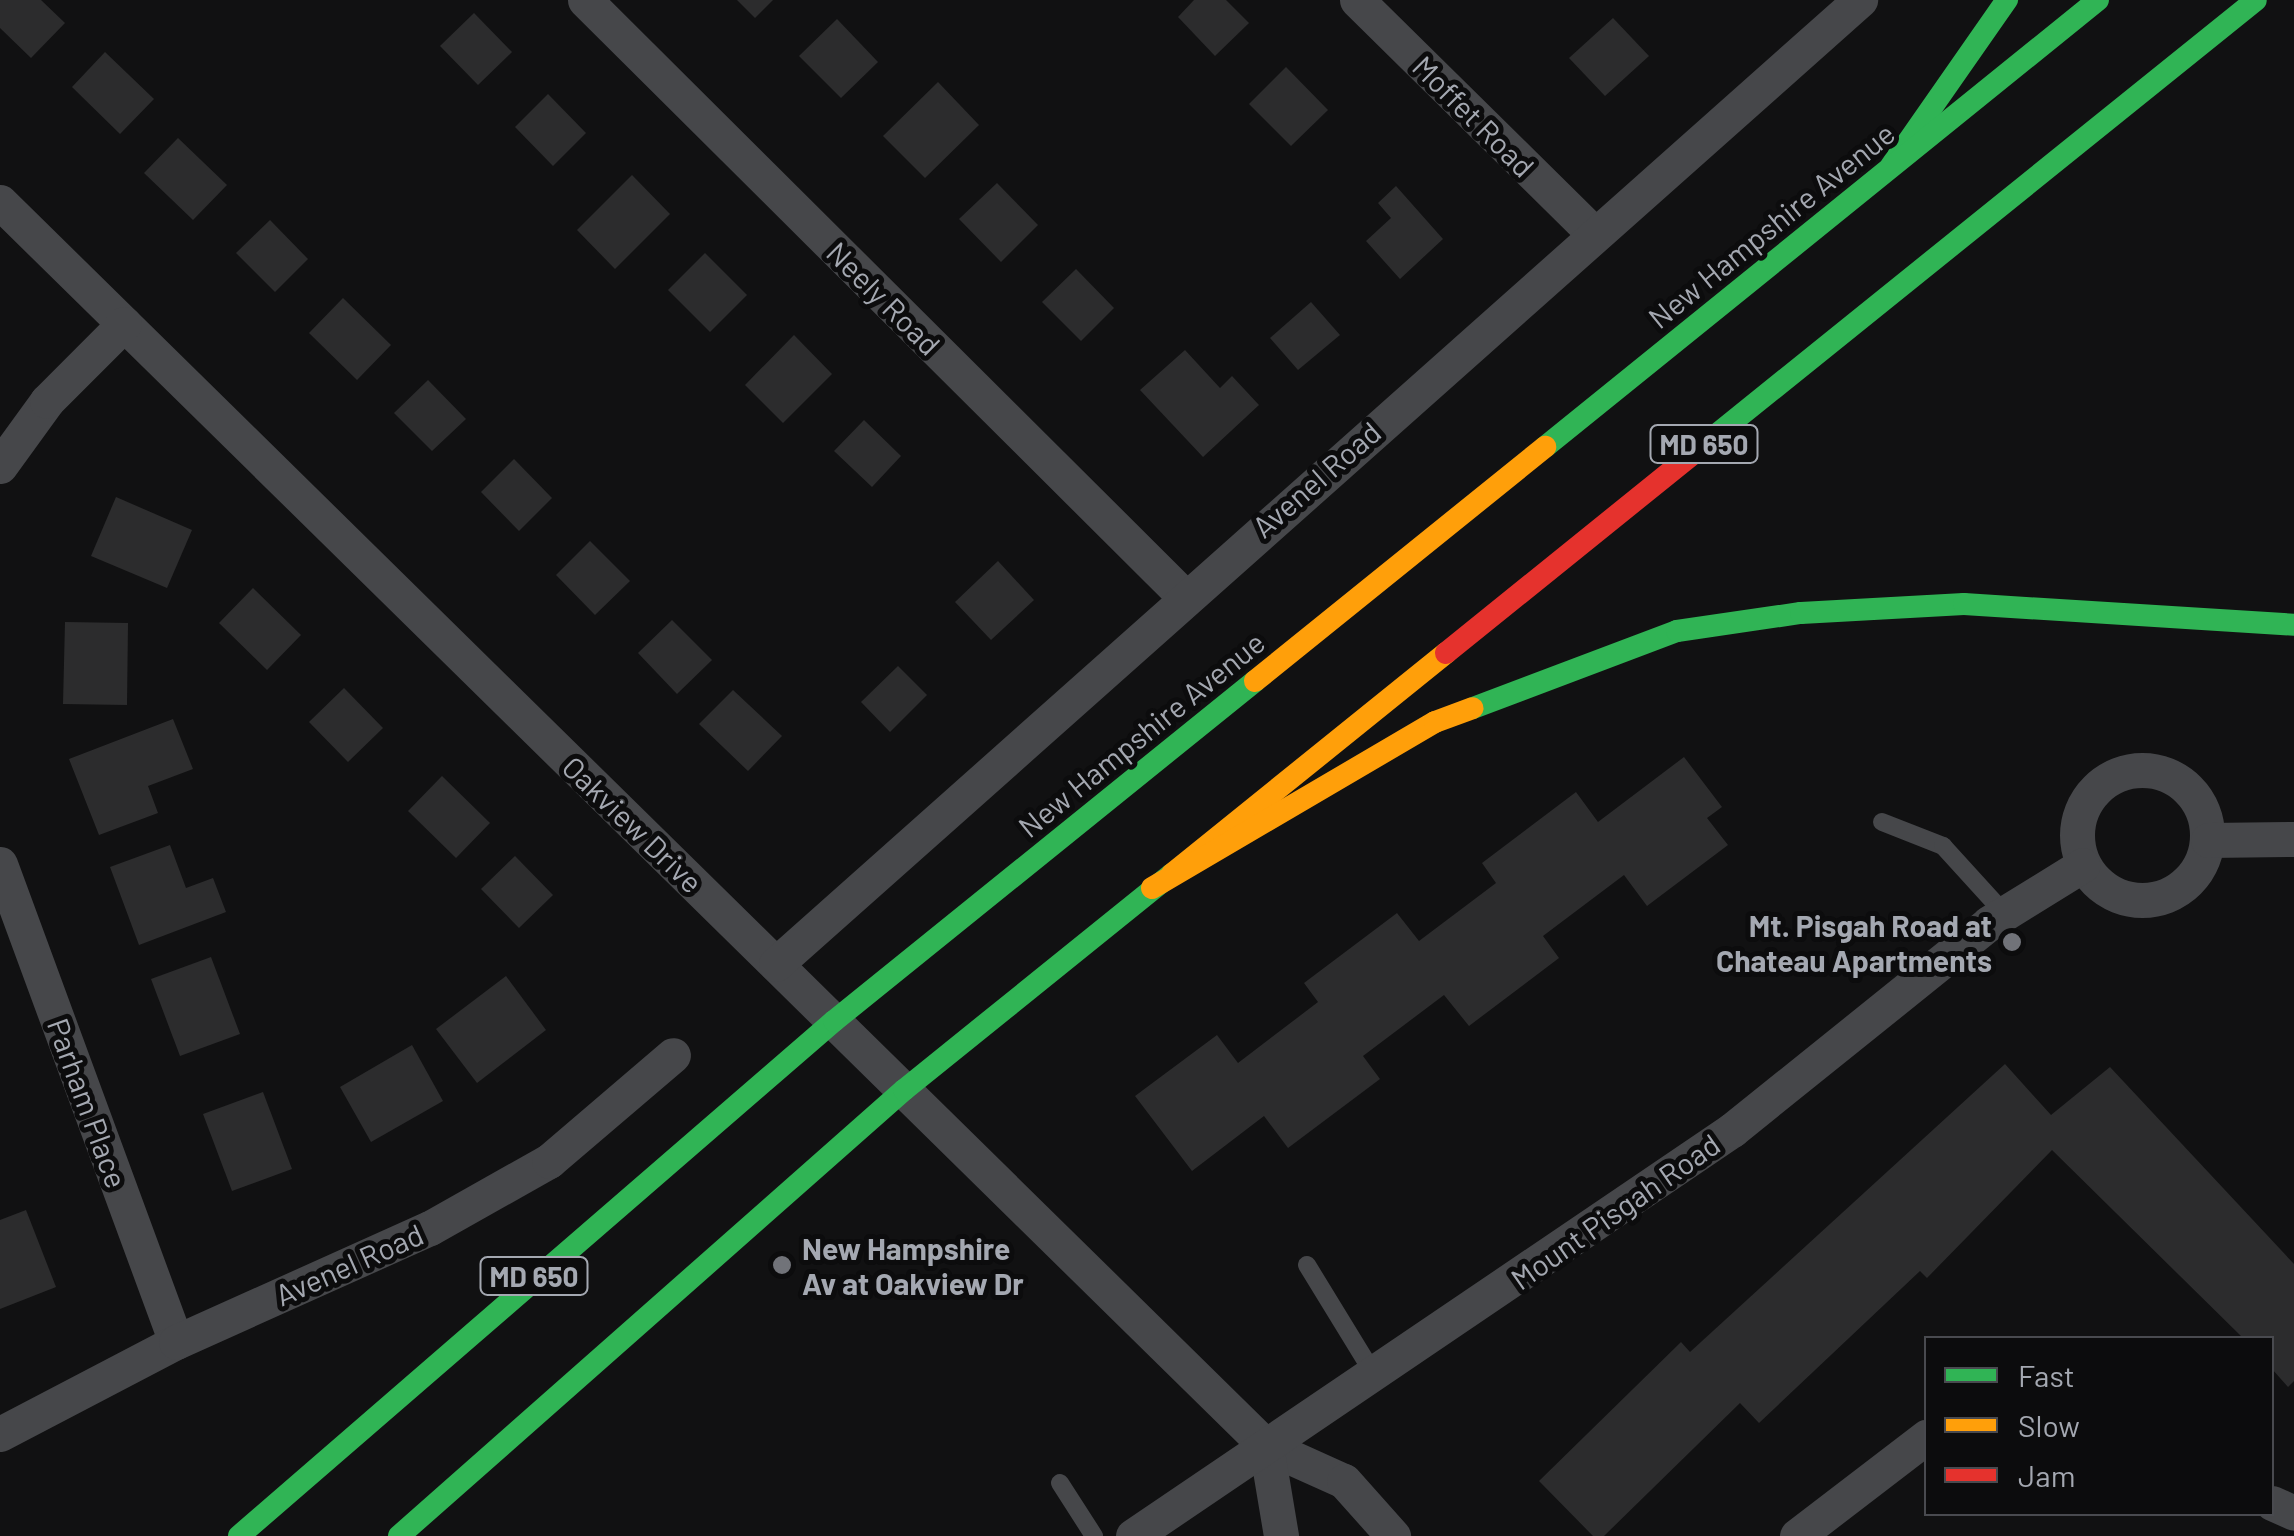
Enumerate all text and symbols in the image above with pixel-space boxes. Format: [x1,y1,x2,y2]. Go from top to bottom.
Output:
street label: Moffet Road [1406,48,1542,184]
street label: New Hampshire Avenue [1641,115,1901,335]
street label: Neely Road [820,234,948,362]
street label: Avenel Road [1244,413,1388,545]
road number: MD 650 [1649,421,1759,467]
street label: New Hampshire Avenue [1011,624,1271,844]
street label: Oakview Drive [555,748,711,900]
place label: Mt. Pisgah Road at Chateau Apartments [1716,907,1992,978]
marker: Mt. Pisgah Road at Chateau Apartments [2001,931,2023,953]
street label: Parham Place [41,1013,135,1193]
street label: Mount Pisgah Road [1504,1126,1726,1296]
street label: Avenel Road [269,1215,429,1313]
place label: New Hampshire Av at Oakview Dr [802,1230,1024,1300]
road number: MD 650 [479,1253,589,1299]
marker: New Hampshire Av at Oakview Dr [771,1254,793,1276]
legend [1924,1336,2274,1516]
text: Fast [2018,1357,2075,1393]
text: Slow [2018,1407,2080,1443]
text: Jam [2018,1457,2075,1493]

